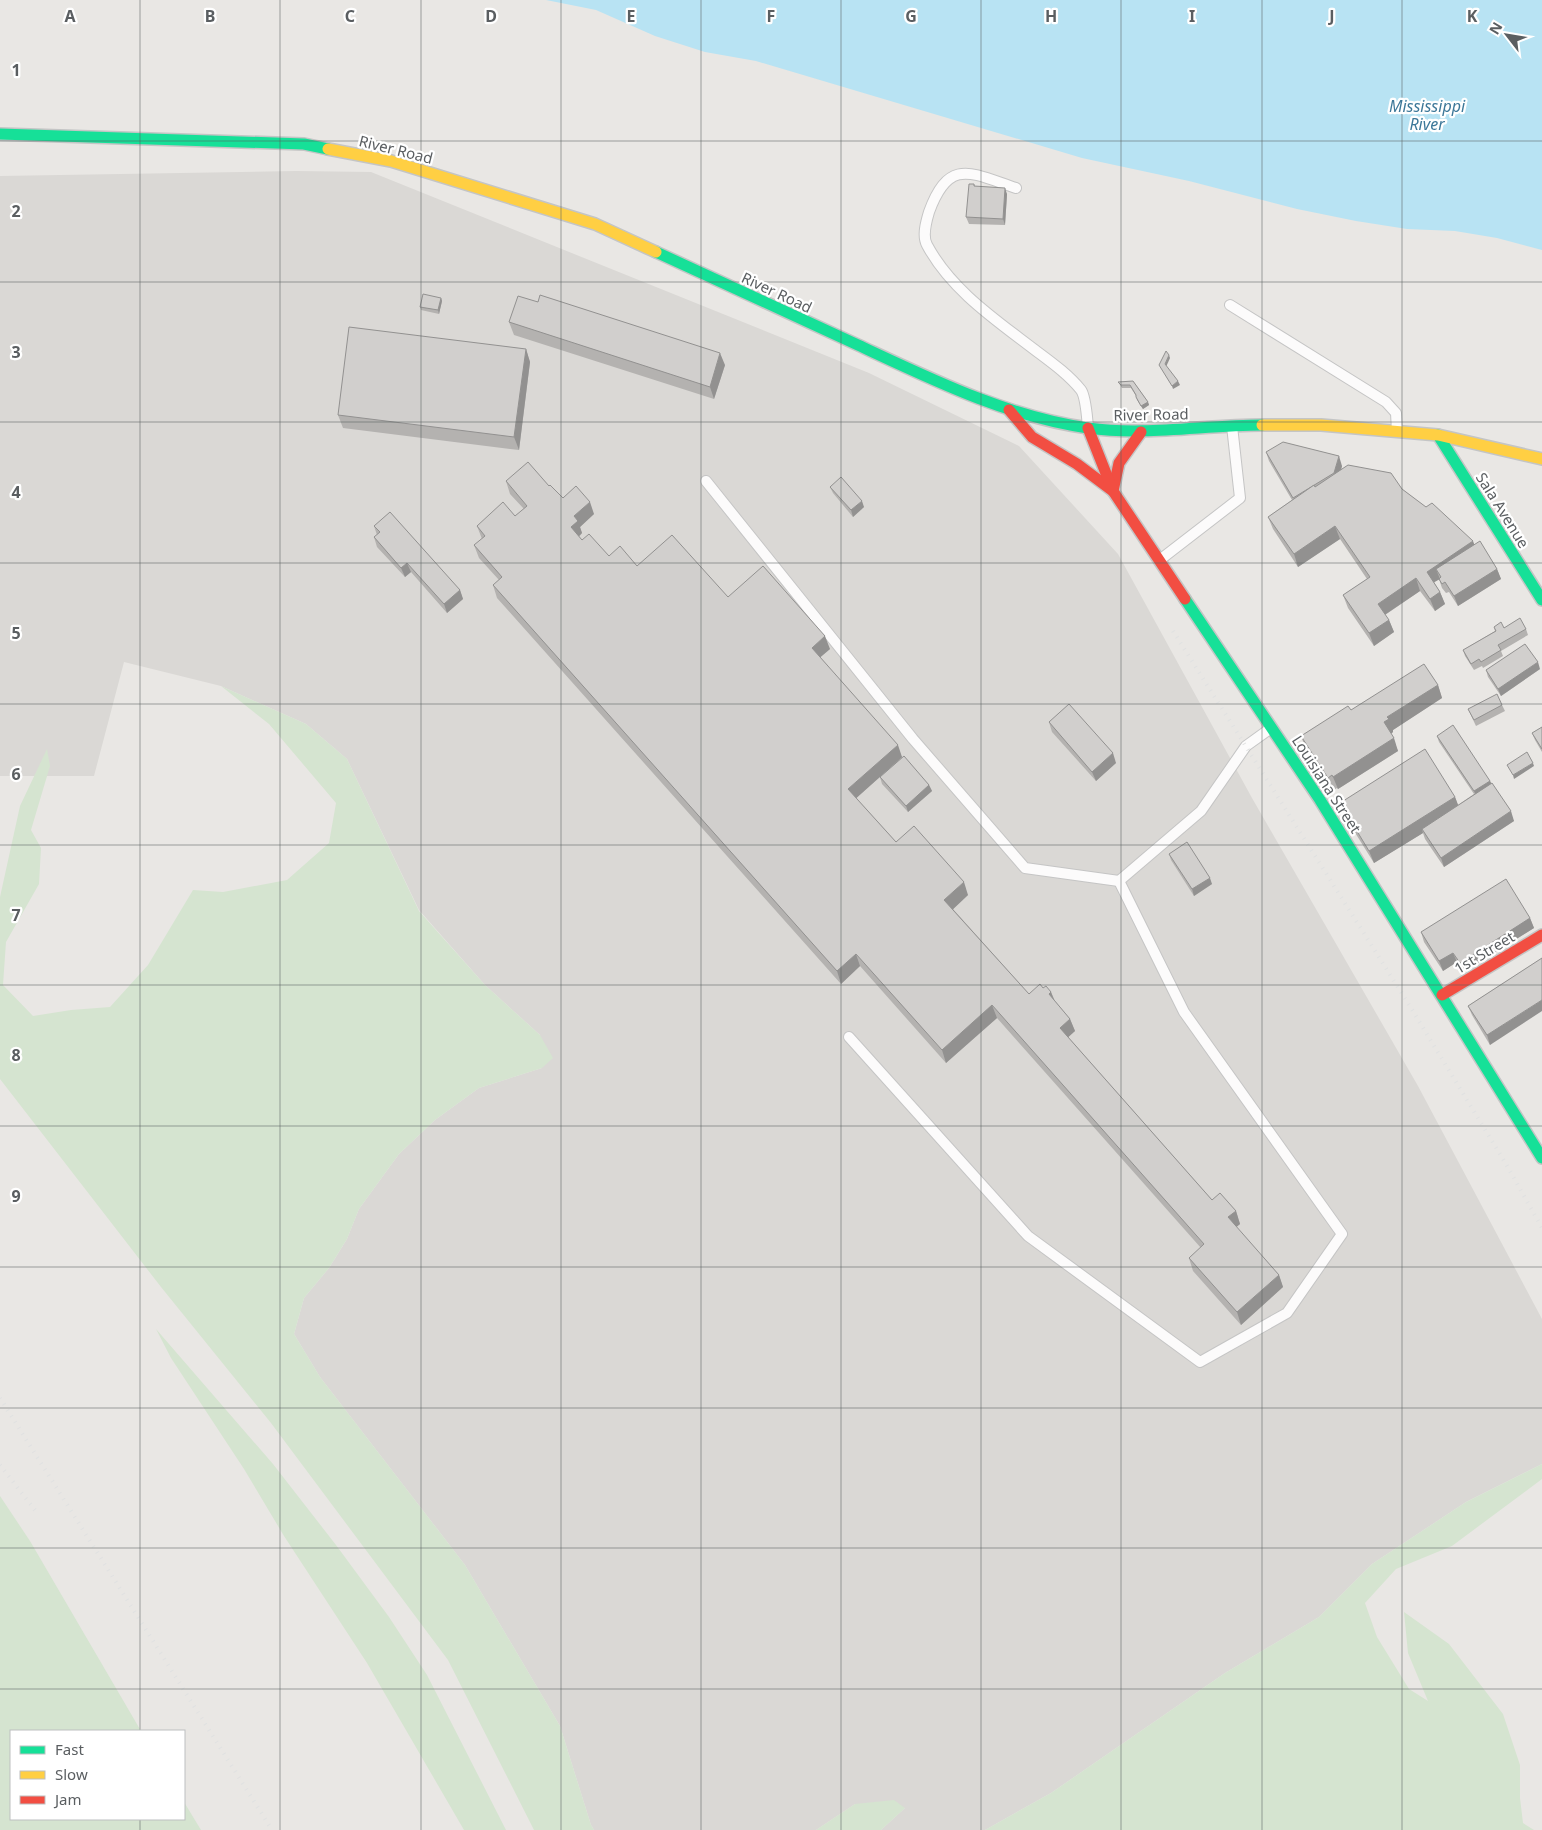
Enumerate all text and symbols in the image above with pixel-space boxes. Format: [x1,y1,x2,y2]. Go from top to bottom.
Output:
text: A [64,5,76,27]
text: B [205,5,215,27]
text: C [345,5,355,27]
text: D [485,5,497,27]
text: E [627,5,636,27]
text: F [767,5,775,27]
text: G [905,5,917,27]
text: H [1045,5,1057,27]
text: I [1189,5,1195,27]
text: J [1327,5,1335,27]
text: K [1467,5,1478,27]
north arrow [1482,10,1532,60]
text: N [1484,18,1507,38]
text: 1 [11,59,21,81]
water label: Mississippi River [1389,95,1466,135]
street label: River Road [357,130,435,168]
text: 2 [11,200,21,222]
street label: River Road [739,267,815,317]
text: 3 [11,341,21,363]
street label: River Road [1113,403,1189,425]
street label: Sala Avenue [1472,468,1534,552]
text: 4 [11,481,21,503]
text: 5 [11,622,21,644]
street label: Louisiana Street [1288,731,1366,837]
text: 6 [11,763,21,785]
text: 7 [11,904,21,926]
street label: 1st Street [1450,926,1518,978]
text: 8 [11,1044,21,1066]
text: 9 [11,1185,21,1207]
legend [10,1730,185,1820]
text: Fast [55,1739,84,1759]
text: Slow [55,1764,88,1784]
text: Jam [53,1789,82,1809]

